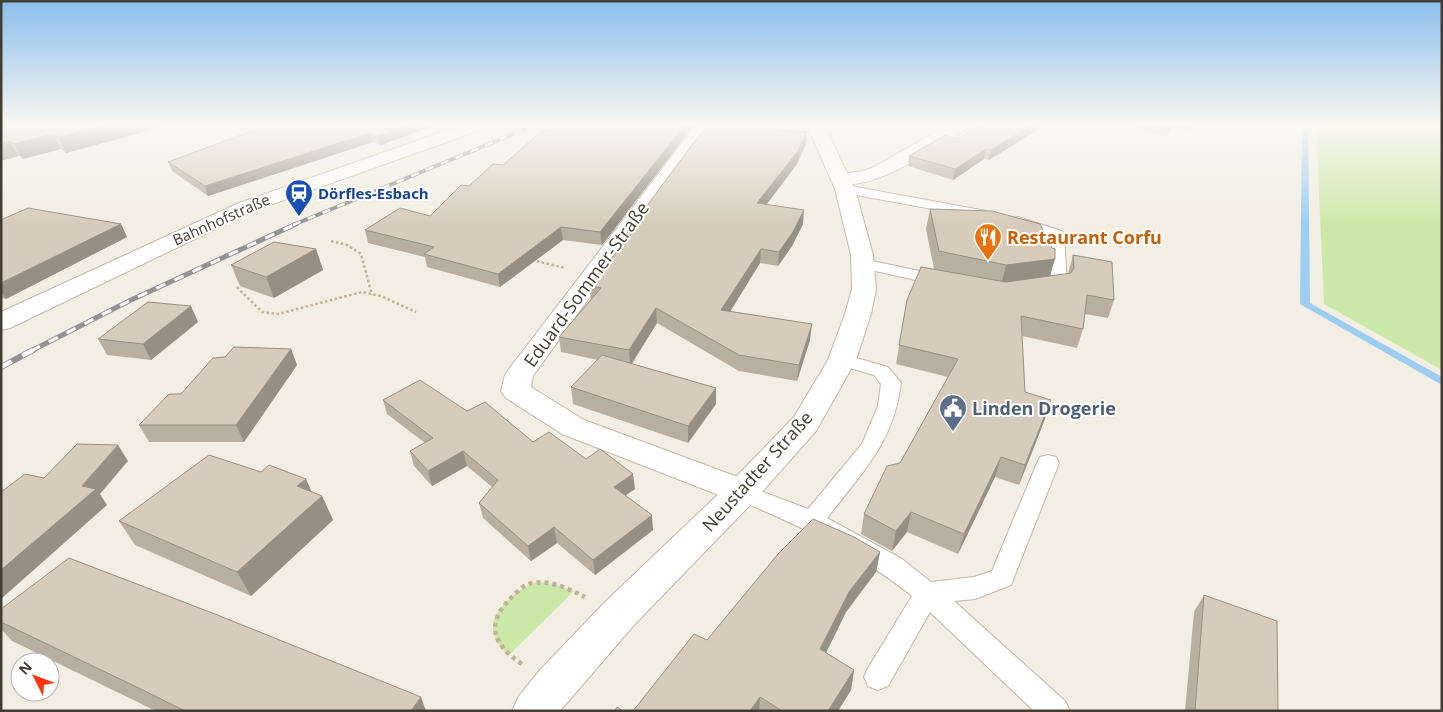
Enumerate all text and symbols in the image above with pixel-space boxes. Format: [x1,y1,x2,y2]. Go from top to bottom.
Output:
station icon: Dörfles-Esbach [284,178,314,217]
place label: Dörfles-Esbach [318,183,429,203]
street label: Bahnhofstraße [169,189,273,249]
street label: Eduard-Sommer-Straße [518,197,654,371]
restaurant icon: Restaurant Corfu [973,222,1003,261]
place label: Restaurant Corfu [1007,225,1162,249]
public building icon: Linden Drogerie [938,393,968,432]
place label: Linden Drogerie [972,396,1116,420]
street label: Neustadter Straße [696,406,818,536]
north arrow [10,652,60,702]
text: N [14,657,36,679]

